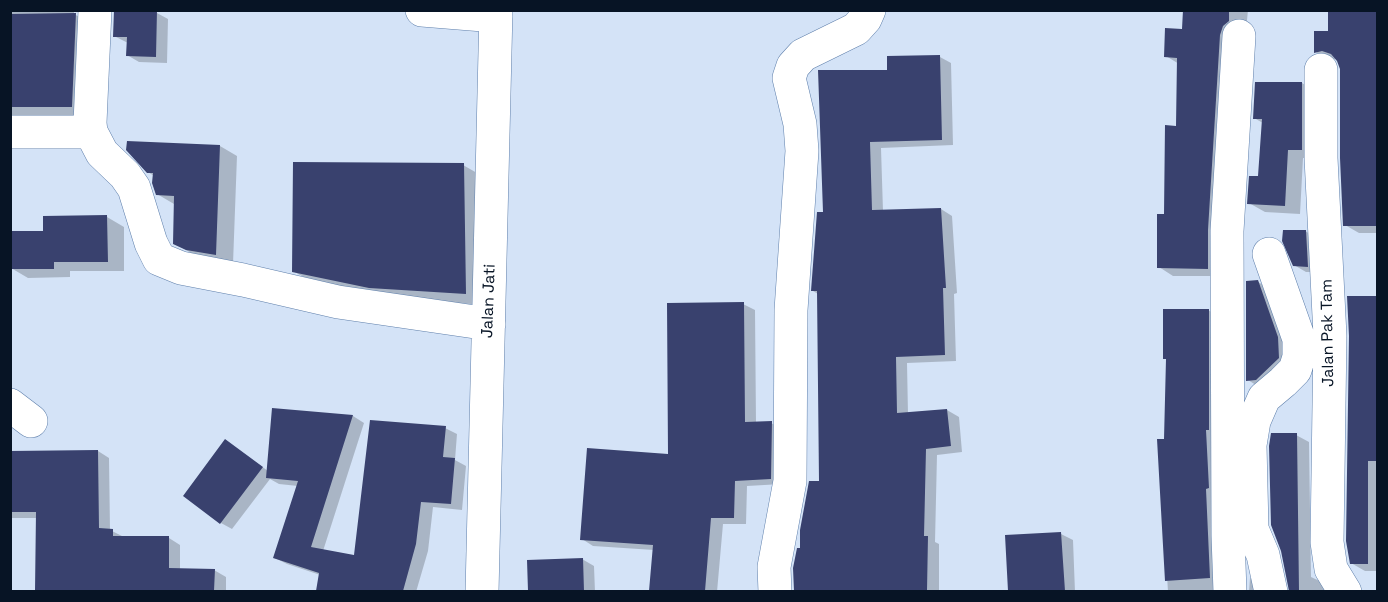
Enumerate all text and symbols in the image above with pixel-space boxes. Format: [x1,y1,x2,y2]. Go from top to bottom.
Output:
street label: Jalan Jati [478,263,500,339]
street label: Jalan Pak Tam [1317,279,1339,387]

